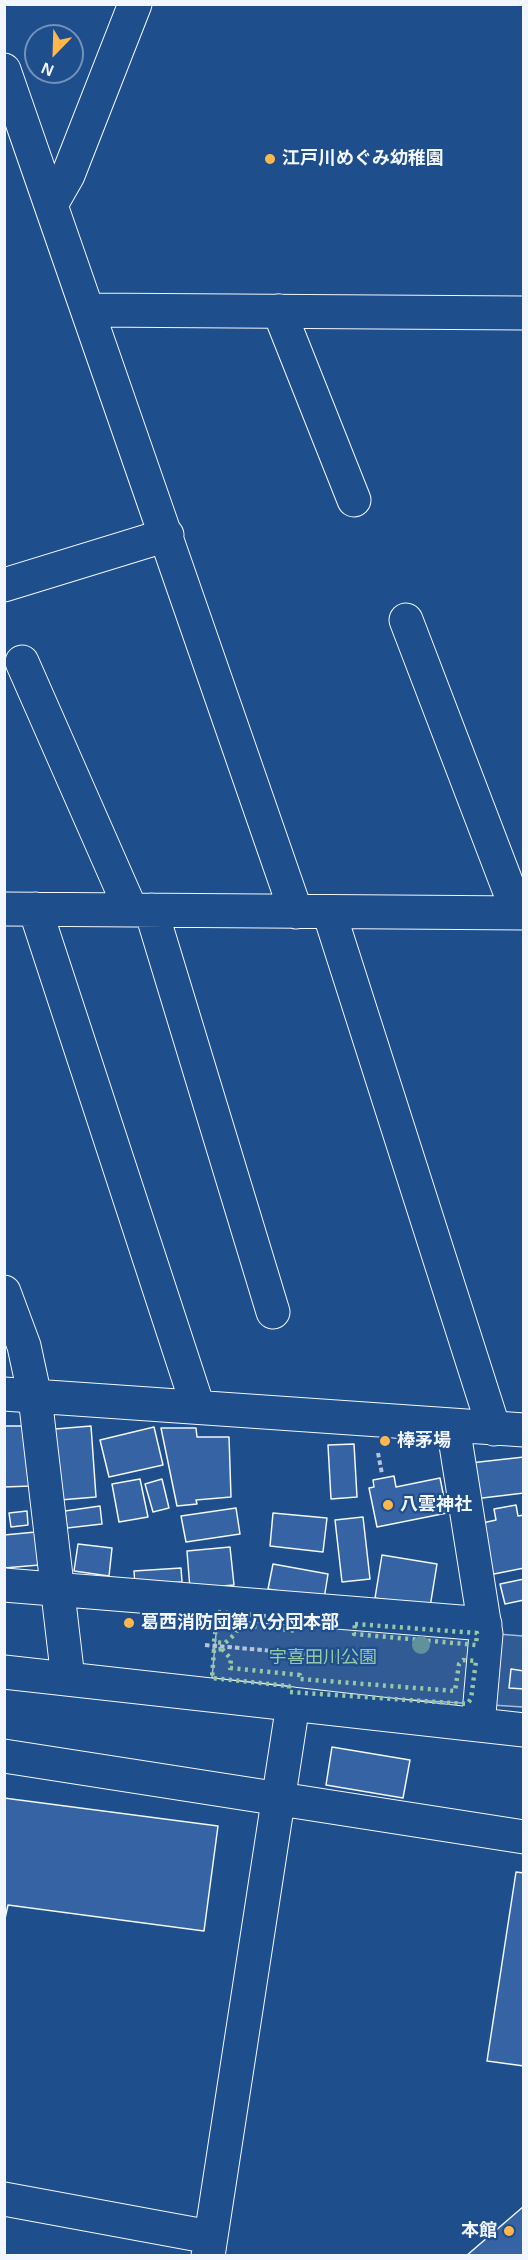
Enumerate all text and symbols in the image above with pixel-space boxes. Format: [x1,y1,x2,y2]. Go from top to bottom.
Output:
north arrow [24,24,84,84]
text: N [39,59,56,79]
place label: 江戸川めぐみ幼稚園 [282,148,444,170]
marker: 江戸川めぐみ幼稚園 [263,152,277,166]
place label: 棒茅場 [397,1430,451,1452]
marker: 棒茅場 [378,1434,392,1448]
place label: 八雲神社 [400,1494,472,1516]
marker: 八雲神社 [381,1498,395,1512]
place label: 葛西消防団第八分団本部 [141,1612,339,1634]
marker: 葛西消防団第八分団本部 [122,1616,136,1630]
park label: 宇喜田川公園 [269,1647,377,1669]
place label: 本館 [461,2220,497,2242]
marker: 本館 [502,2224,516,2238]

